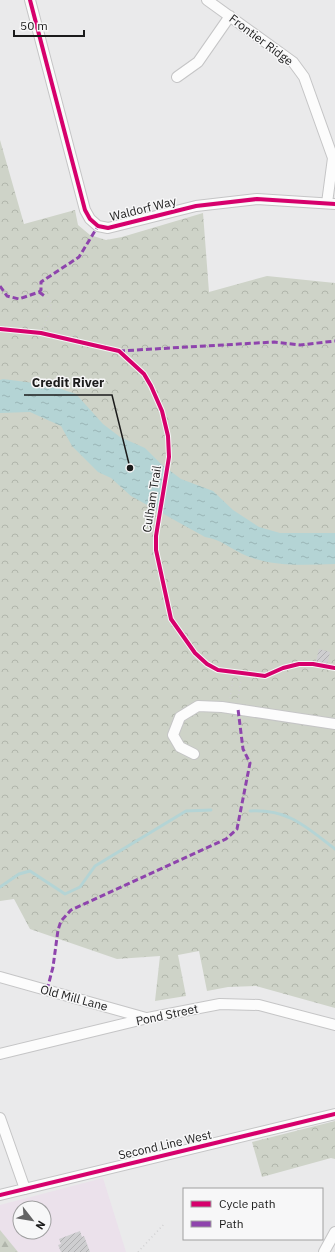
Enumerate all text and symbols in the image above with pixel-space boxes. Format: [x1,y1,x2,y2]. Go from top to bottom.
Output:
street label: Frontier Ridge [226,11,296,69]
scale bar [14,12,84,38]
text: 50 m [20,18,48,33]
street label: Waldorf Way [108,193,178,224]
callout: Credit River [24,370,112,395]
text: Credit River [32,374,104,391]
street label: Culham Trail [139,464,164,533]
street label: Old Mill Lane [39,981,110,1014]
street label: Pond Street [134,1001,199,1028]
street label: Second Line West [117,1126,213,1163]
legend [183,1188,323,1240]
text: Cycle path [219,1196,276,1211]
north arrow [12,1200,52,1240]
text: Path [219,1216,244,1231]
text: N [33,1218,49,1232]

